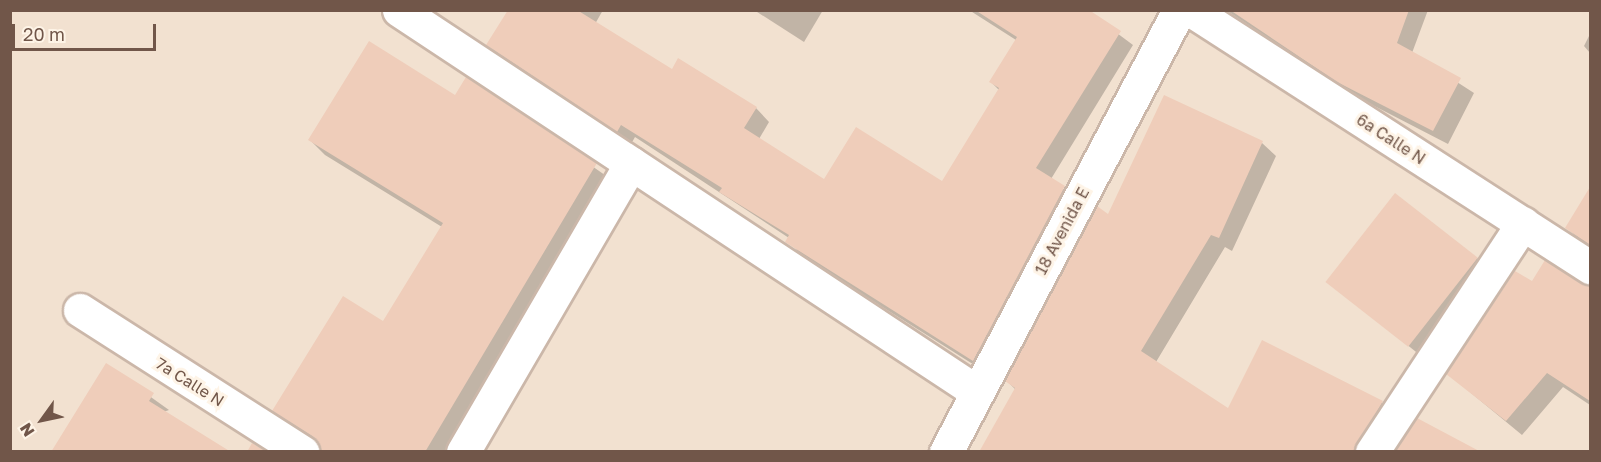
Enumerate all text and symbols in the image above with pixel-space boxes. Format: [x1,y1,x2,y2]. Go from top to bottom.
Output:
scale bar [15,12,159,50]
text: 20 m [23,23,65,45]
street label: 6a Calle N [1353,110,1429,168]
street label: 18 Avenida E [1031,184,1093,278]
street label: 7a Calle N [152,353,228,411]
north arrow [12,390,72,450]
text: N [15,419,39,440]

